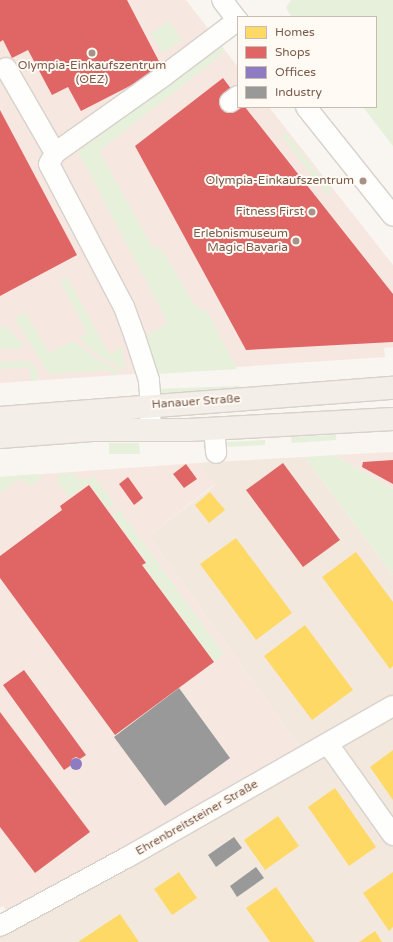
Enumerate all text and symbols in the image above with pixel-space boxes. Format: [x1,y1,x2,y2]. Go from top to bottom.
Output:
legend [237,16,377,108]
text: Homes [275,25,315,39]
text: Shops [275,45,310,59]
marker: Olympia-Einkaufszentrum (OEZ) [87,48,97,58]
place label: Olympia-Einkaufszentrum (OEZ) [18,59,166,87]
text: Offices [275,65,316,79]
text: Industry [275,85,322,99]
place label: Olympia-Einkaufszentrum [206,174,354,188]
marker: Olympia-Einkaufszentrum [357,175,369,187]
place label: Fitness First [235,205,304,219]
marker: Fitness First [307,207,317,217]
place label: Erlebnismuseum Magic Bavaria [193,227,288,255]
marker: Erlebnismuseum Magic Bavaria [291,236,301,246]
street label: Hanauer Straße [151,392,241,412]
street label: Ehrenbreitsteiner Straße [133,777,261,859]

